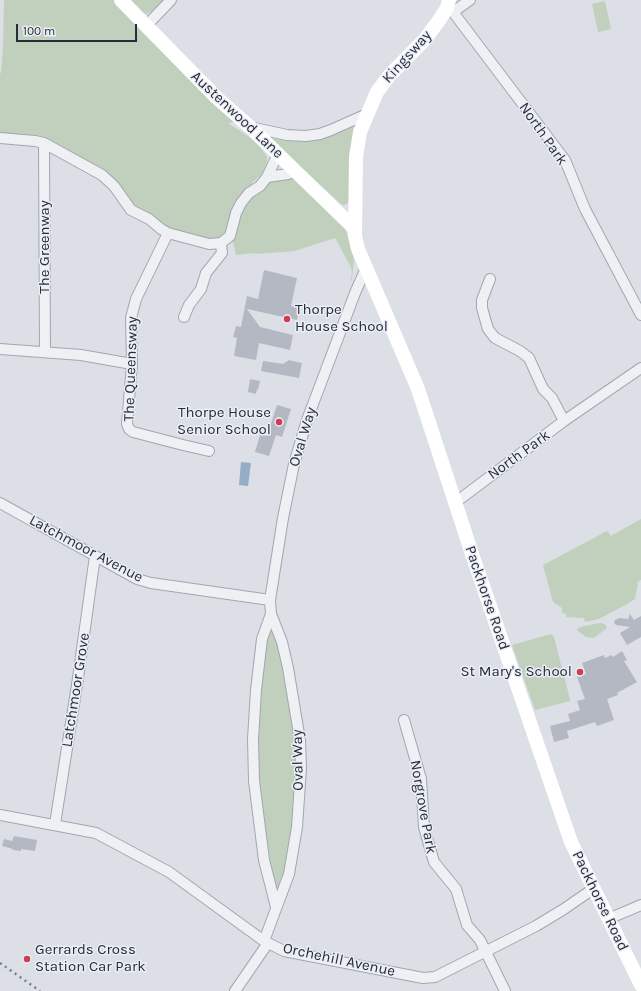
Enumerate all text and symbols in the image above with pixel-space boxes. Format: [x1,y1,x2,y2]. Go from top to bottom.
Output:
scale bar [18,16,139,42]
text: 100 m [23,24,55,38]
street label: Kingsway [379,27,435,87]
street label: Austenwood Lane [187,68,287,162]
street label: North Park [515,99,571,169]
street label: The Greenway [36,200,54,294]
place label: Thorpe House School [295,301,388,336]
marker: Thorpe House School [282,314,292,324]
street label: The Queensway [120,316,142,422]
place label: Thorpe House Senior School [177,404,271,439]
street label: Oval Way [285,405,321,469]
marker: Thorpe House Senior School [274,417,284,427]
street label: North Park [484,426,554,484]
street label: Latchmoor Avenue [26,511,146,587]
street label: Packhorse Road [461,543,513,653]
street label: Latchmoor Grove [58,631,94,749]
place label: St Mary's School [460,663,572,681]
marker: St Mary's School [575,667,585,677]
street label: Oval Way [288,729,308,791]
street label: Norgrove Park [406,759,440,855]
street label: Packhorse Road [568,848,632,954]
street label: Orchehill Avenue [281,939,397,981]
place label: Gerrards Cross Station Car Park [35,941,146,976]
marker: Gerrards Cross Station Car Park [22,954,32,964]

